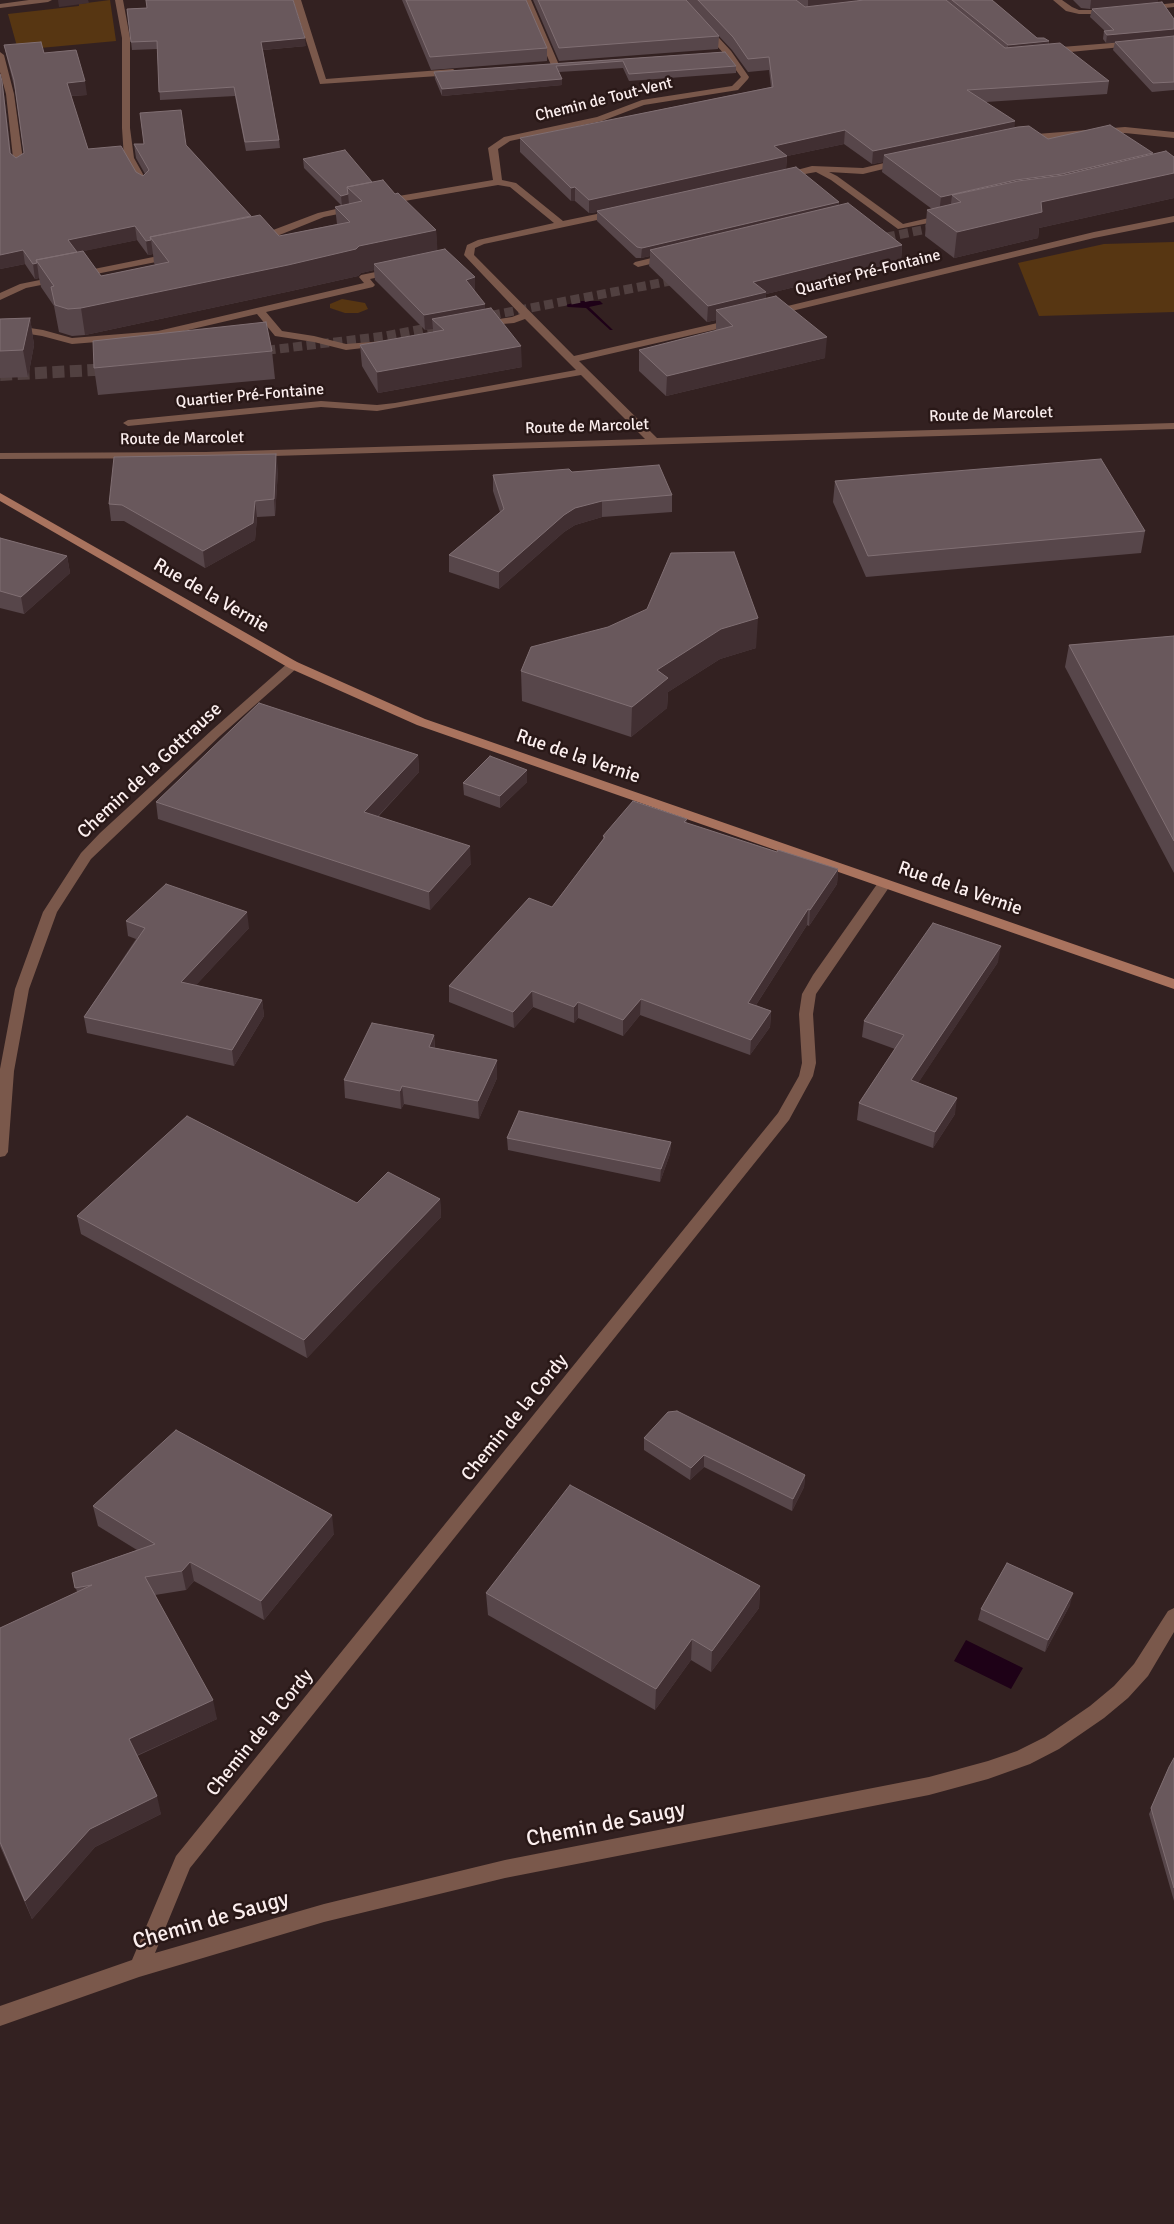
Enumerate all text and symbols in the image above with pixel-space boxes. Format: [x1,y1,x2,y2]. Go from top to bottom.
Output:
street label: Chemin de Tout-Vent [533,74,675,126]
street label: Quartier Pré-Fontaine [794,246,942,300]
street label: Quartier Pré-Fontaine [175,380,325,412]
street label: Route de Marcolet [929,403,1053,427]
street label: Route de Marcolet [525,415,649,439]
street label: Route de Marcolet [120,428,244,450]
street label: Rue de la Vernie [149,554,273,638]
street label: Chemin de la Gottrause [73,698,227,844]
street label: Rue de la Vernie [513,725,643,789]
street label: Rue de la Vernie [895,857,1025,921]
street label: Chemin de la Cordy [457,1350,573,1486]
street label: Chemin de la Cordy [202,1665,318,1801]
street label: Chemin de Saugy [524,1797,688,1853]
street label: Chemin de Saugy [130,1886,292,1956]

